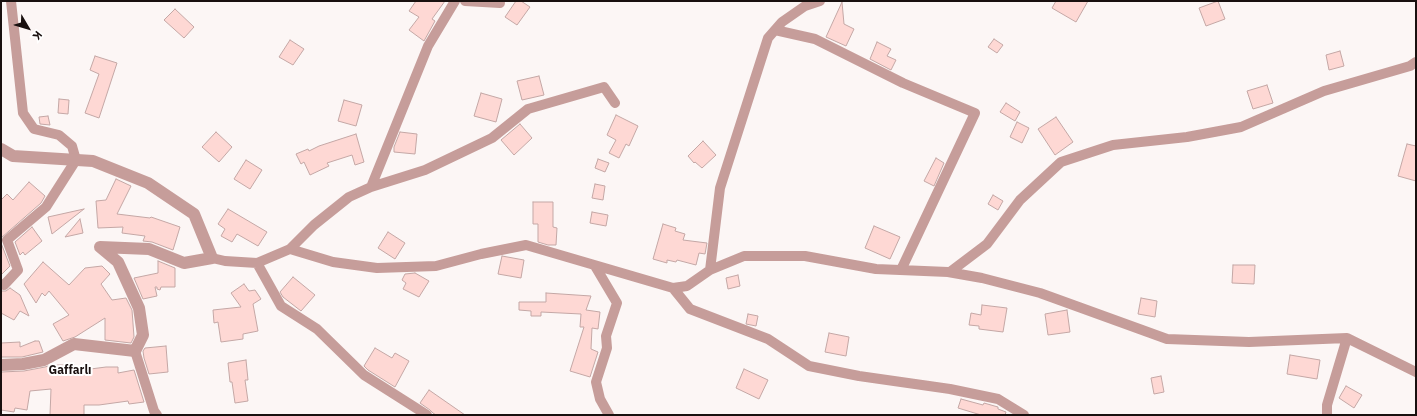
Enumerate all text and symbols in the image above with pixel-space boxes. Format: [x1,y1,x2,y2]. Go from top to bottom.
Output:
north arrow [8,8,48,48]
text: K [30,28,45,43]
district label: Gaffarlı [49,364,91,378]

